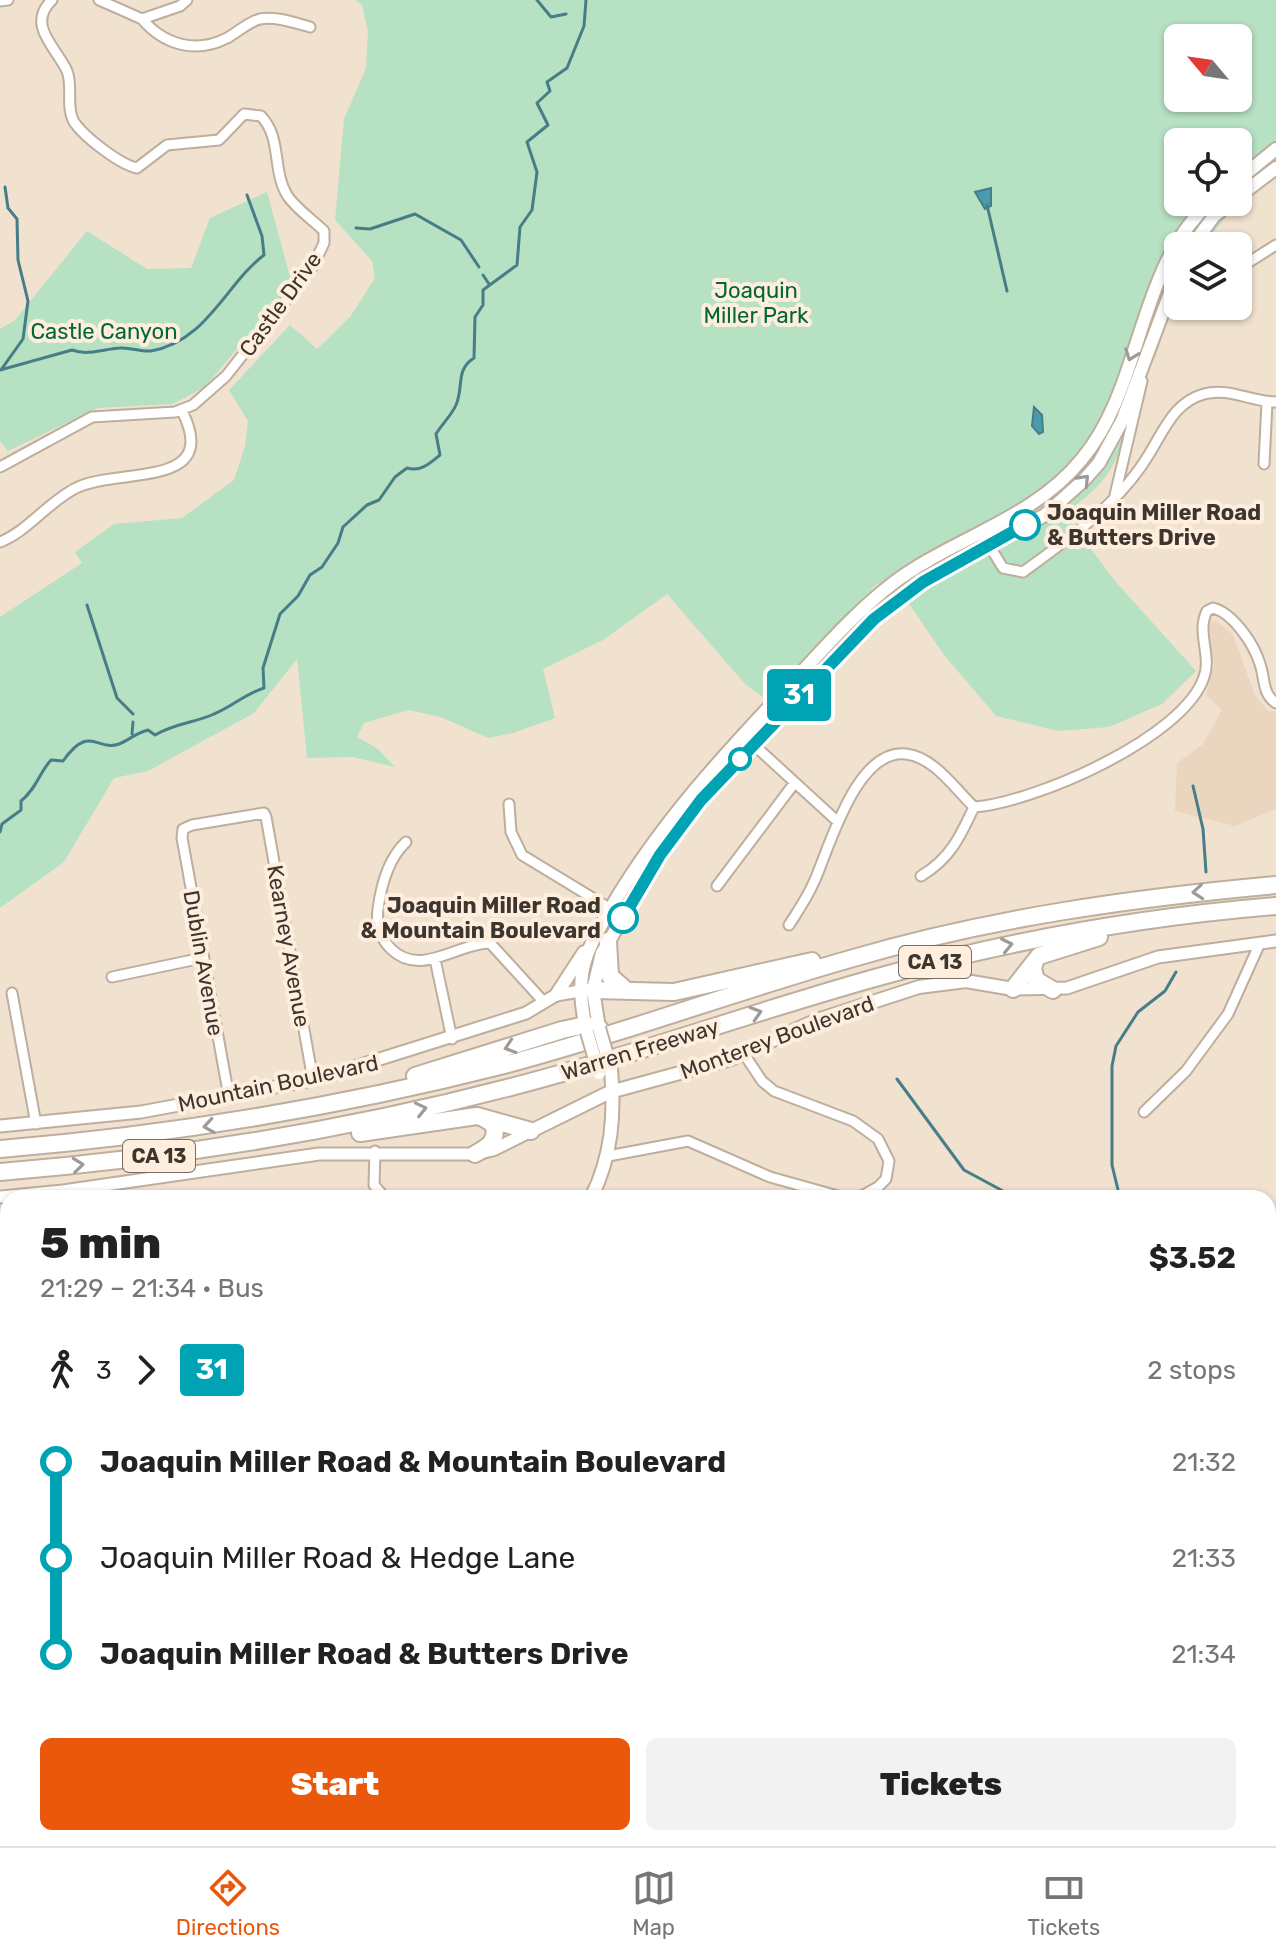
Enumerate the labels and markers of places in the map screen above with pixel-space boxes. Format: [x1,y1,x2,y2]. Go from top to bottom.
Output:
place label: Joaquin Miller Road & Butters Drive [1047,499,1261,551]
marker: Joaquin Miller Road & Butters Drive [1010,510,1040,540]
unlabelled marker [729,748,751,770]
place label: Joaquin Miller Road & Mountain Boulevard [361,892,601,944]
marker: Joaquin Miller Road & Mountain Boulevard [608,903,638,933]

